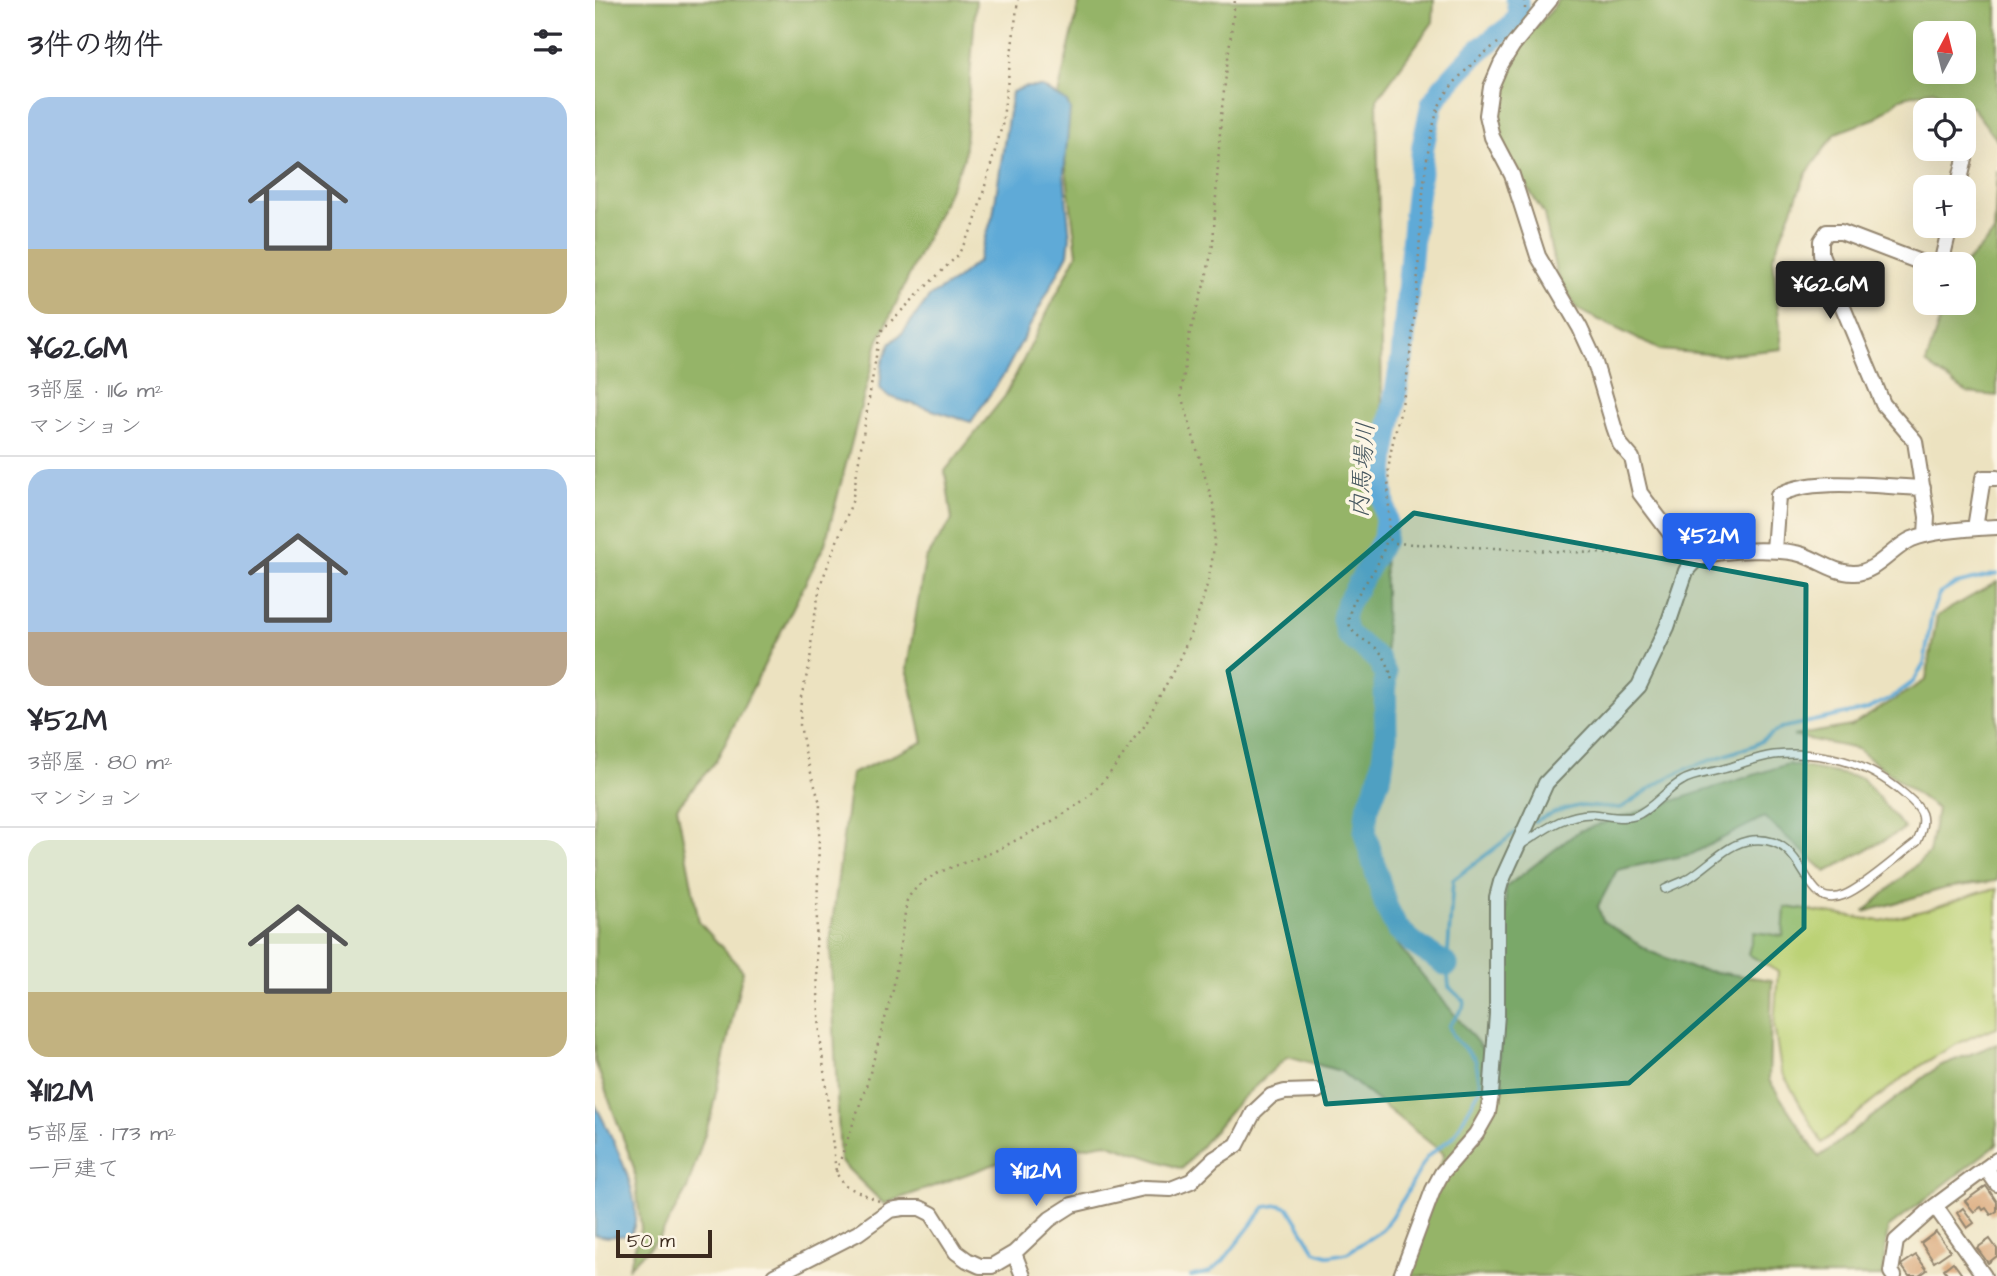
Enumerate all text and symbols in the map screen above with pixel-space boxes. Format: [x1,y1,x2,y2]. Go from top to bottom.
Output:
north arrow [1913,21,1976,84]
map controls [1913,21,1976,315]
icon: filters [529,23,567,61]
text: 3件の物件 [28,24,163,66]
button: locate [1913,98,1976,161]
icon: home [235,143,361,269]
button: + [1913,175,1976,238]
button: − [1913,252,1976,315]
pin: ¥62.6M [1773,262,1887,321]
text: ¥62.6M [1792,268,1868,300]
text: ¥62.6M [28,328,128,370]
text: 3部屋 · 116 m² [28,374,163,406]
text: マンション [28,410,142,442]
water label: 内馬場川 [1343,421,1383,519]
pin: ¥52M [1668,514,1750,573]
icon: home [235,515,361,641]
text: ¥52M [1679,520,1739,552]
text: ¥52M [28,700,107,742]
text: 3部屋 · 80 m² [28,746,173,778]
text: マンション [28,782,142,814]
icon: home [235,886,361,1012]
text: ¥112M [28,1071,94,1113]
text: 5部屋 · 173 m² [28,1117,176,1149]
pin: ¥112M [987,1148,1085,1208]
text: 一戸建て [28,1153,120,1185]
text: ¥112M [1011,1155,1061,1187]
scale bar [616,1227,712,1259]
text: 50 m [627,1228,675,1255]

